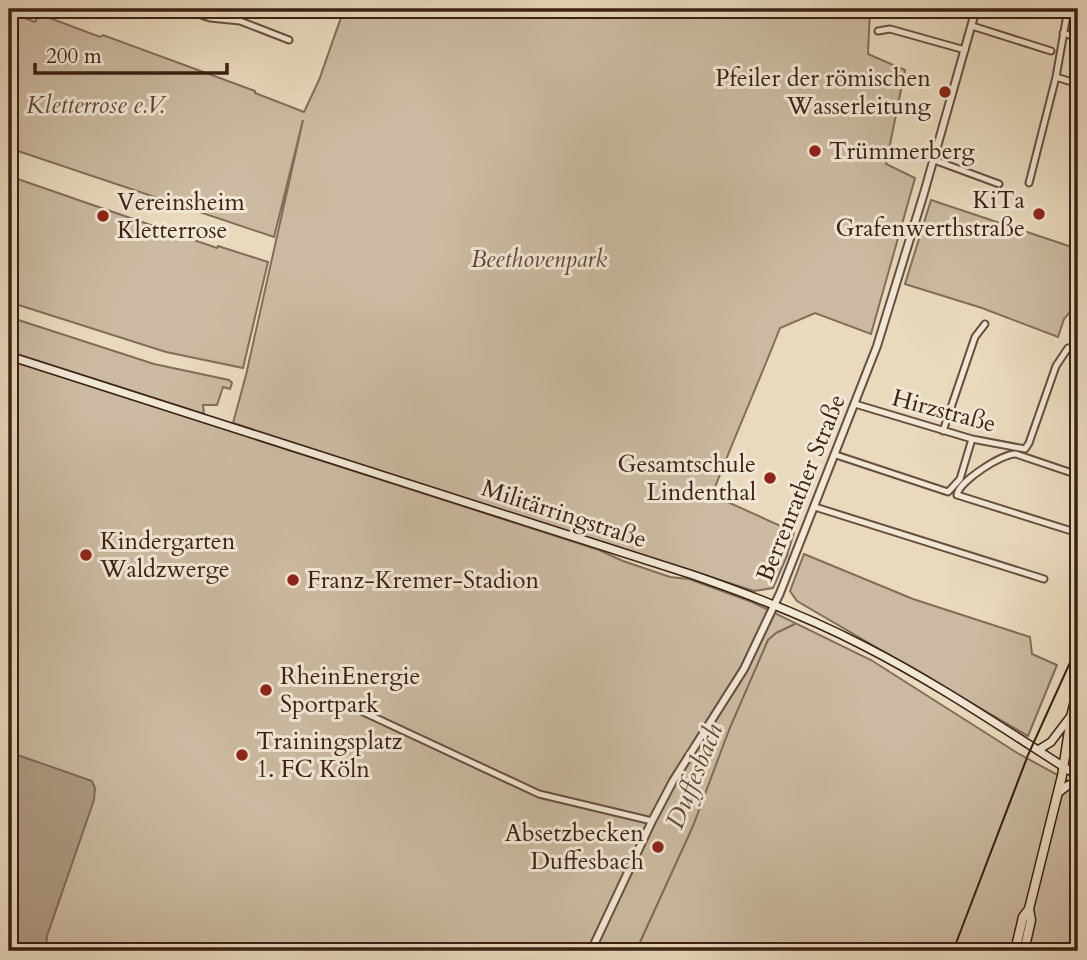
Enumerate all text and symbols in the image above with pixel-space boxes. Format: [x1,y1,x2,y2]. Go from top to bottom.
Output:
scale bar [35,32,228,76]
text: 200 m [46,42,102,71]
place label: Pfeiler der römischen Wasserleitung [715,62,932,123]
marker: Pfeiler der römischen Wasserleitung [937,84,953,100]
park label: Kletterrose e.V. [26,89,167,122]
place label: Trümmerberg [829,135,975,168]
marker: Trümmerberg [807,143,823,159]
place label: KiTa Grafenwerthstraße [835,184,1026,245]
place label: Vereinsheim Kletterrose [117,186,245,247]
marker: KiTa Grafenwerthstraße [1031,206,1047,222]
marker: Vereinsheim Kletterrose [95,208,111,224]
park label: Beethovenpark [471,243,607,276]
street label: Hirzstraße [888,381,1000,441]
street label: Berrenrather Straße [748,389,854,587]
place label: Gesamtschule Lindenthal [618,448,756,509]
marker: Gesamtschule Lindenthal [762,470,778,486]
street label: Militärringstraße [477,472,651,556]
place label: Kindergarten Waldzwerge [99,525,236,586]
marker: Kindergarten Waldzwerge [78,547,94,563]
place label: Franz-Kremer-Stadion [307,564,539,597]
marker: Franz-Kremer-Stadion [285,572,301,588]
place label: RheinEnergie Sportpark [280,660,420,721]
marker: RheinEnergie Sportpark [258,682,274,698]
water label: Duffesbach [657,718,731,834]
place label: Trainingsplatz 1. FC Köln [256,725,403,786]
marker: Trainingsplatz 1. FC Köln [234,747,250,763]
place label: Absetzbecken Duffesbach [505,817,644,878]
marker: Absetzbecken Duffesbach [650,839,666,855]

